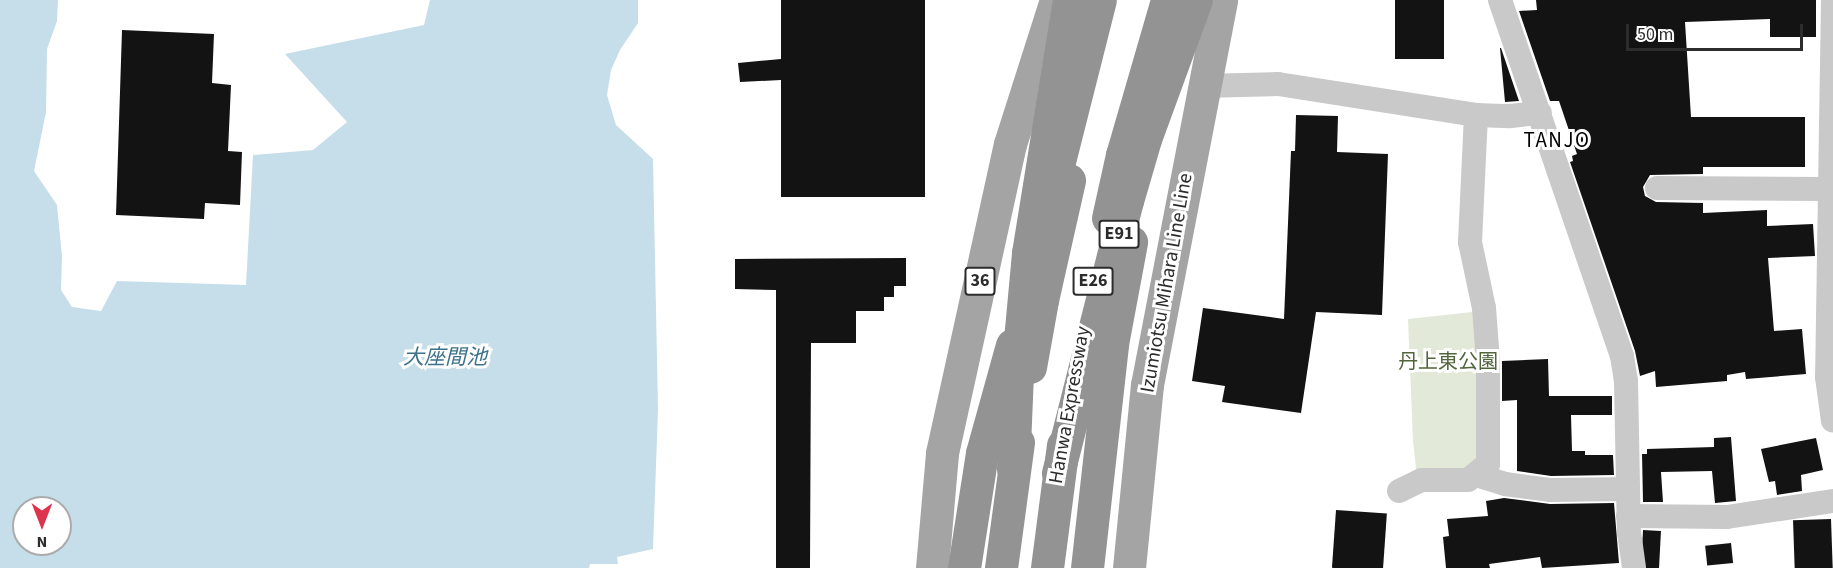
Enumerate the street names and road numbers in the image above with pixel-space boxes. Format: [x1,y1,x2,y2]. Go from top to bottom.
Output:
street label: Izumiotsu Mihara Line Line [1136,171,1198,395]
road number: E91 [1098,219,1140,249]
road number: 36 [964,266,996,296]
road number: E26 [1072,266,1114,296]
street label: Hanwa Expressway [1044,324,1096,486]

